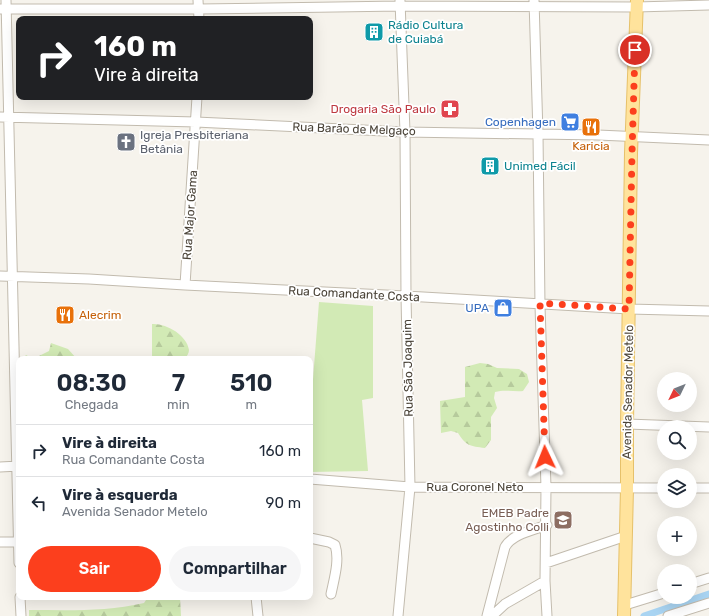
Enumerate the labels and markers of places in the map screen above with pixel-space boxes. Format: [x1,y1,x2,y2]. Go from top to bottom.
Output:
place label: Rádio Cultura de Cuiabá [388,18,464,46]
building icon: Rádio Cultura de Cuiabá [363,21,385,43]
pin [618,33,652,67]
pharmacy icon: Drogaria São Paulo [439,98,461,120]
place label: Drogaria São Paulo [330,102,436,116]
supermarket icon: Copenhagen [559,111,581,133]
place label: Copenhagen [485,115,556,129]
restaurant icon: Karicia [580,116,602,138]
place label: Igreja Presbiteriana Betânia [140,128,249,156]
church icon: Igreja Presbiteriana Betânia [115,131,137,153]
place label: Karicia [572,139,610,153]
building icon: Unimed Fácil [479,155,501,177]
place label: Unimed Fácil [504,159,576,173]
shop icon: UPA [492,297,514,319]
place label: UPA [465,301,489,315]
restaurant icon: Alecrim [54,304,76,326]
place label: Alecrim [79,308,121,322]
place label: EMEB Padre Agostinho Colli [465,506,549,534]
school or university icon: EMEB Padre Agostinho Colli [552,509,574,531]

